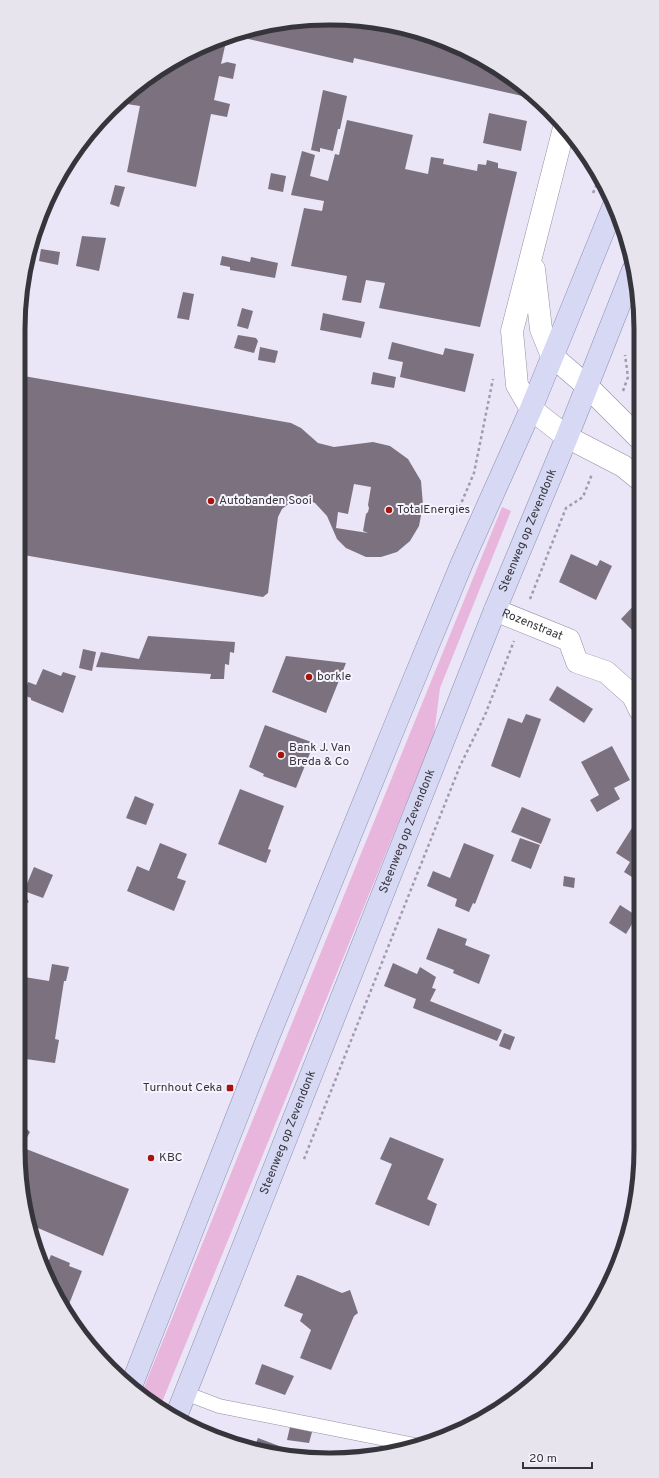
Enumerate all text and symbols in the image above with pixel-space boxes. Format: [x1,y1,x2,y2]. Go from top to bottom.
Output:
street label: Steenweg op Zevendonk [495,466,561,595]
place label: Autobanden Sooi [219,493,312,509]
marker: Autobanden Sooi [206,496,216,506]
place label: TotalEnergies [397,502,470,518]
marker: TotalEnergies [384,505,394,515]
street label: Rozenstraat [499,605,565,645]
place label: borkle [317,669,351,685]
marker: borkle [304,672,314,682]
place label: Bank J. Van Breda & Co [289,740,351,770]
marker: Bank J. Van Breda & Co [276,750,286,760]
street label: Steenweg op Zevendonk [376,767,439,896]
street label: Steenweg op Zevendonk [257,1068,320,1197]
place label: Turnhout Ceka [143,1080,222,1096]
marker: Turnhout Ceka [225,1083,235,1093]
place label: KBC [159,1150,183,1166]
marker: KBC [146,1153,156,1163]
scale bar [523,1444,592,1470]
text: 20 m [529,1451,557,1467]

